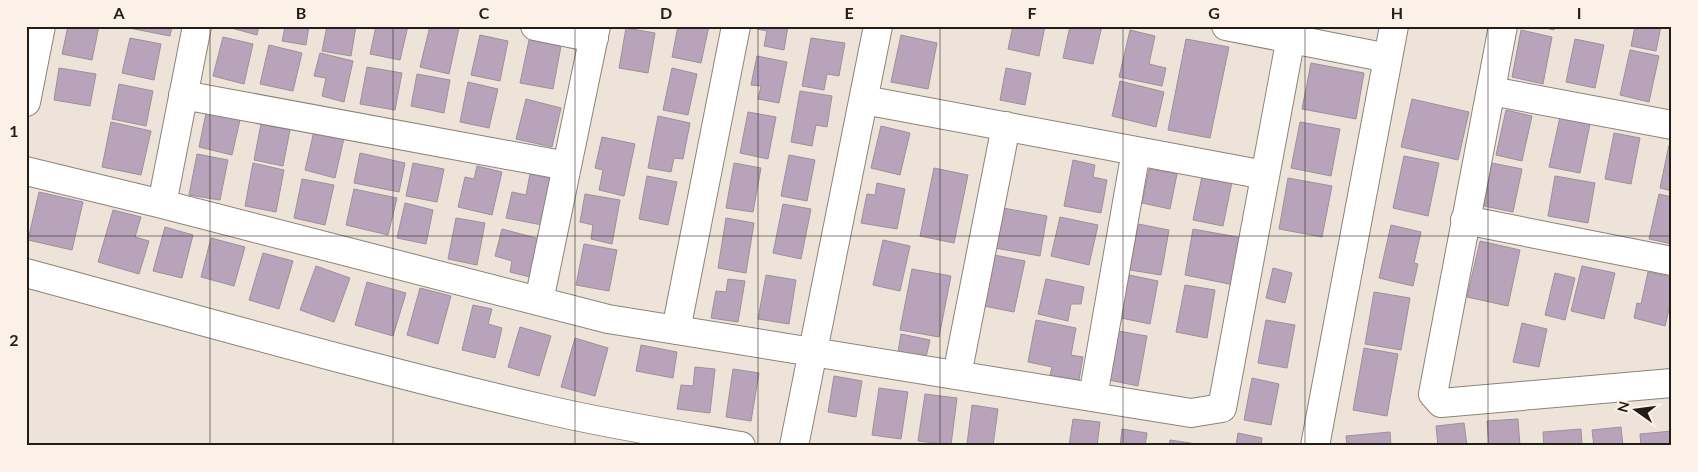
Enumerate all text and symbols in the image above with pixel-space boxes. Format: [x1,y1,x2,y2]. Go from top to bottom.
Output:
text: A [112,3,125,22]
text: B [296,3,306,22]
text: C [479,3,490,22]
text: D [660,3,672,22]
text: E [844,3,854,22]
text: F [1027,3,1037,22]
text: G [1208,3,1220,22]
text: H [1391,3,1403,22]
text: I [1577,3,1581,22]
text: 1 [9,121,19,140]
text: 2 [9,330,19,349]
north arrow [1610,384,1660,434]
text: N [1613,399,1632,414]

